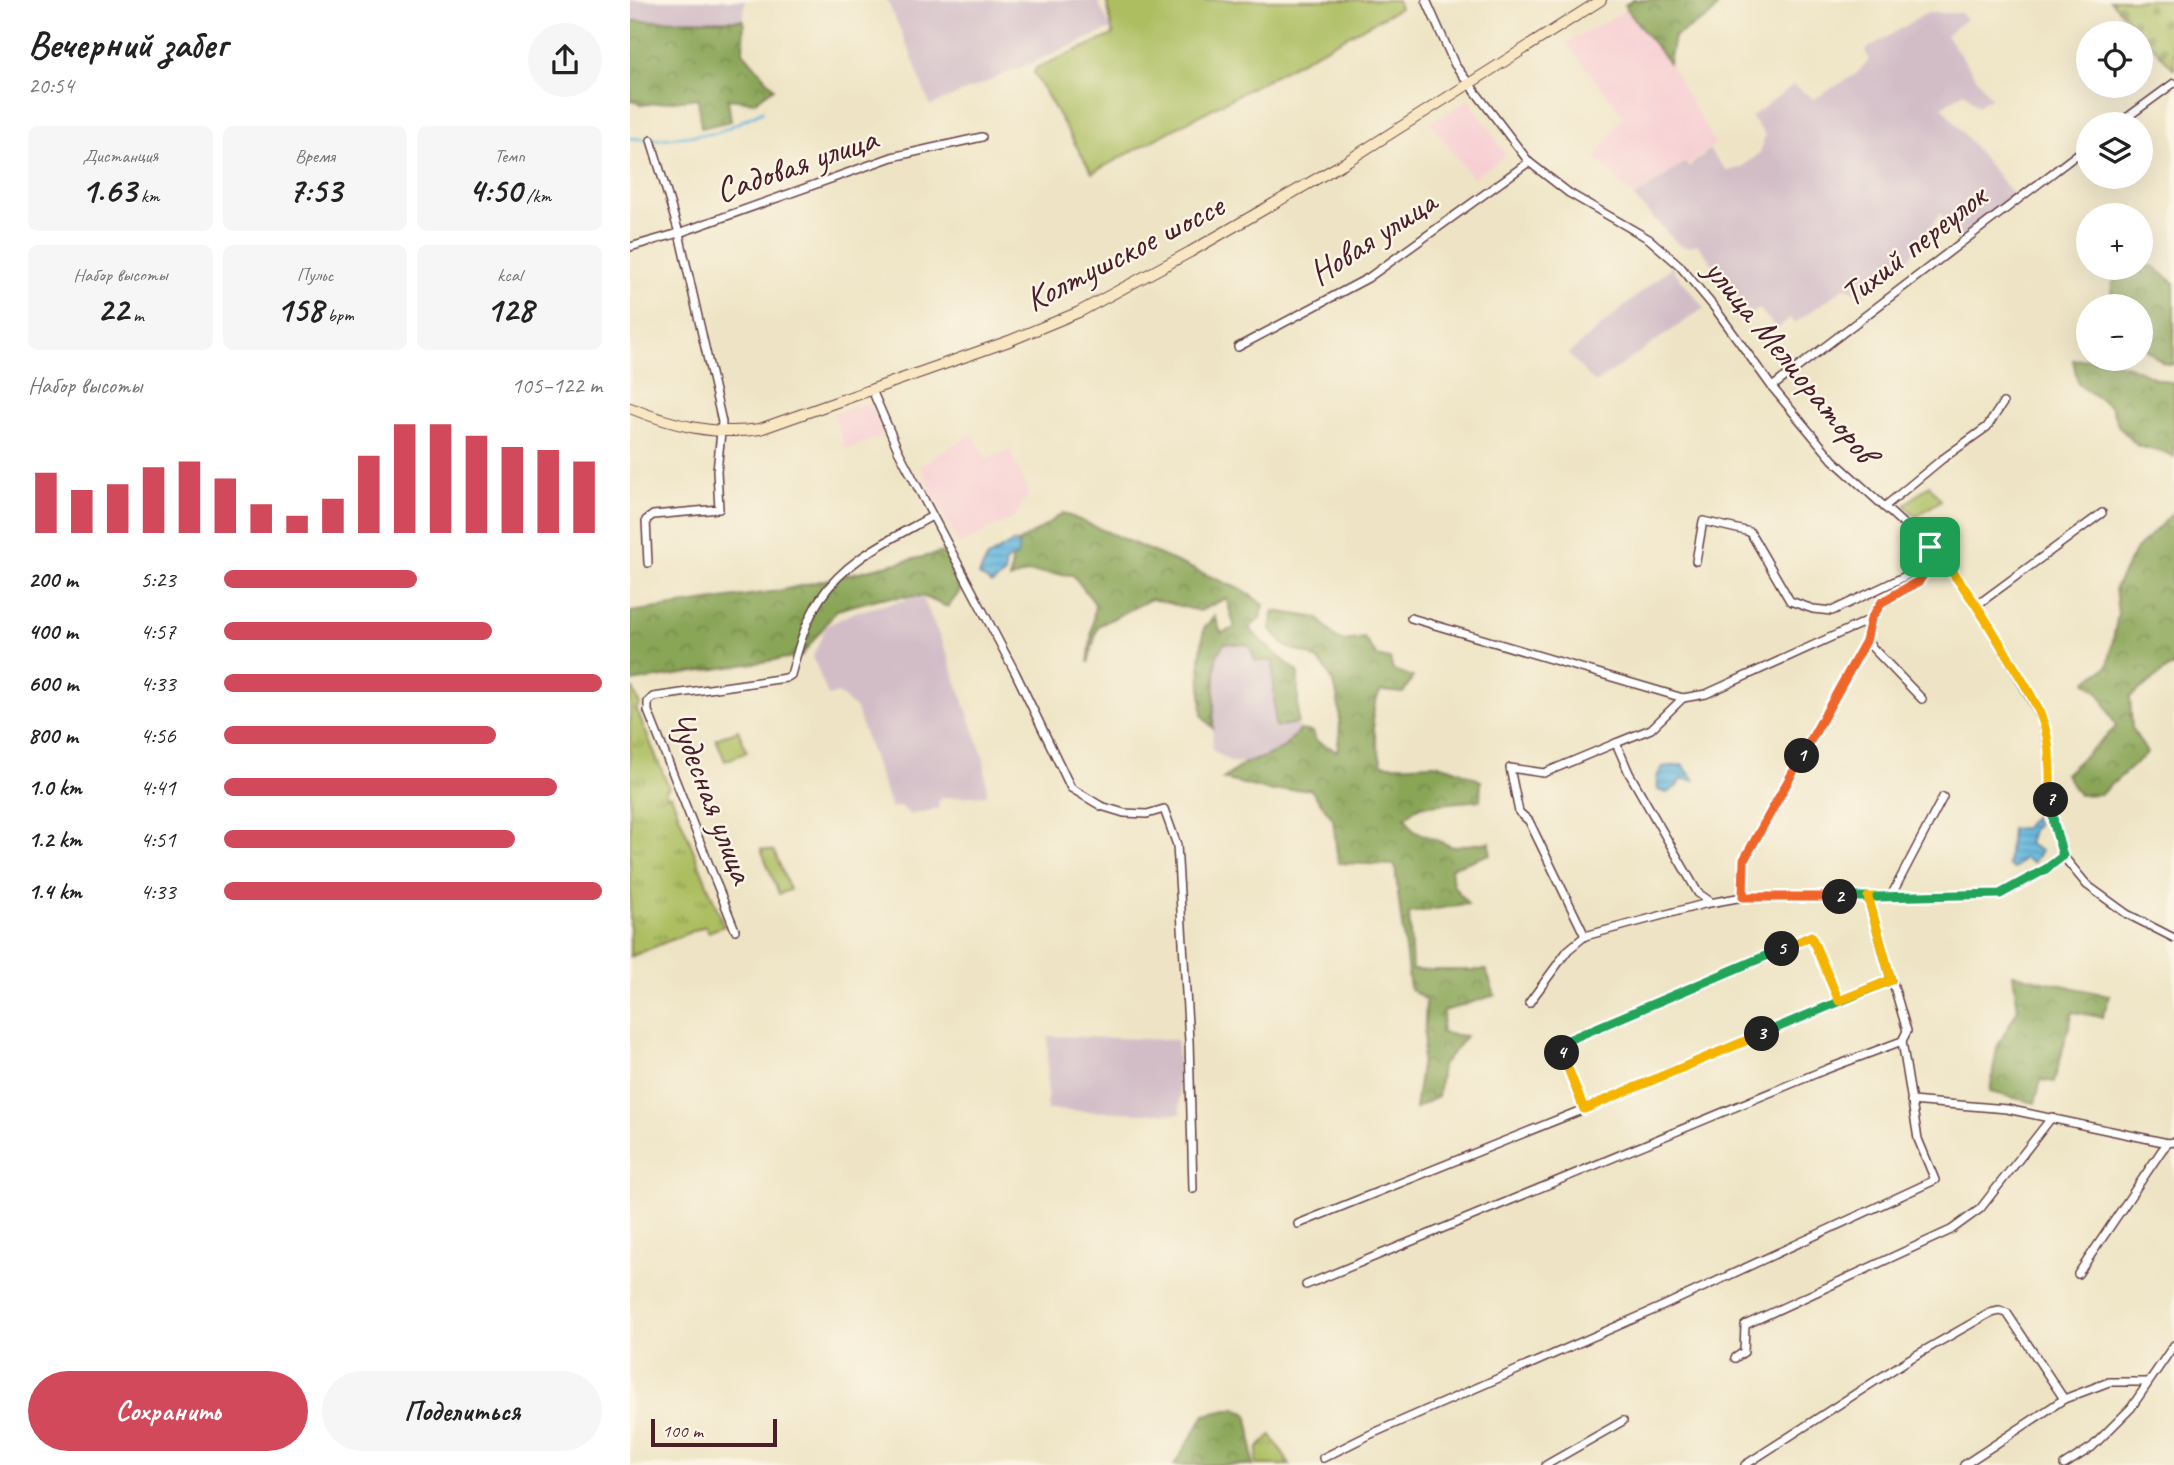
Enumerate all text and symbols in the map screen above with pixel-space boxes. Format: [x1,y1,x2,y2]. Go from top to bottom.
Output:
text: Вечерний забег [28,21,227,68]
map controls [2076,21,2153,371]
button: locate [2076,21,2153,98]
button: share [528,23,602,97]
text: 20:54 [28,71,74,100]
button: layers [2076,112,2153,189]
street label: Садовая улица [709,115,885,213]
text: Дистанция [82,144,158,168]
text: Время [295,144,335,168]
text: Темп [494,144,525,168]
text: 1.63 [81,168,136,213]
text: 7:53 [288,168,342,213]
text: 4:50 [468,168,522,213]
street label: Тихий переулок [1831,172,1998,316]
street label: Новая улица [1300,178,1447,295]
street label: Колтушское шоссе [1017,182,1233,322]
text: km [136,184,159,208]
text: /km [522,184,551,208]
button: + [2076,203,2153,280]
street label: улица Мелиораторов [1693,247,1892,478]
text: Набор высоты [73,263,167,287]
text: Пульс [297,263,333,287]
text: kcal [497,263,522,287]
text: 22 [97,287,128,332]
text: 158 [276,287,323,332]
text: 128 [486,287,533,332]
button: − [2076,294,2153,371]
text: m [128,303,144,327]
text: bpm [323,303,354,327]
text: Набор высоты [28,371,142,400]
text: 105–122 m [511,371,602,400]
pin [1900,517,1960,577]
icon: arrive [1911,528,1949,566]
text: 200 m [28,565,78,594]
text: 5:23 [140,565,176,594]
text: 400 m [28,617,78,646]
text: 4:57 [140,617,176,646]
text: 600 m [28,669,78,698]
text: 4:33 [140,669,176,698]
street label: Чудесная улица [658,705,766,892]
text: 800 m [28,721,78,750]
text: 4:56 [140,721,176,750]
pin: 1 [1784,738,1820,774]
text: 1 [1797,743,1806,767]
text: 1.0 km [28,773,82,802]
text: 4:41 [140,773,176,802]
pin: 7 [2034,782,2068,818]
text: 7 [2046,787,2055,811]
text: 1.2 km [28,825,82,854]
text: 4:51 [140,825,176,854]
text: 1.4 km [28,877,82,906]
text: 4:33 [140,877,176,906]
pin: 2 [1822,880,1858,914]
text: 2 [1835,884,1844,908]
pin: 5 [1764,932,1800,967]
text: 5 [1777,936,1786,960]
pin: 3 [1744,1016,1780,1052]
text: 3 [1757,1021,1766,1045]
pin: 4 [1544,1036,1580,1070]
text: 4 [1557,1040,1566,1064]
button: Сохранить [28,1371,308,1451]
button: Поделиться [322,1371,602,1451]
scale bar [651,1416,777,1448]
text: 100 m [662,1419,703,1443]

